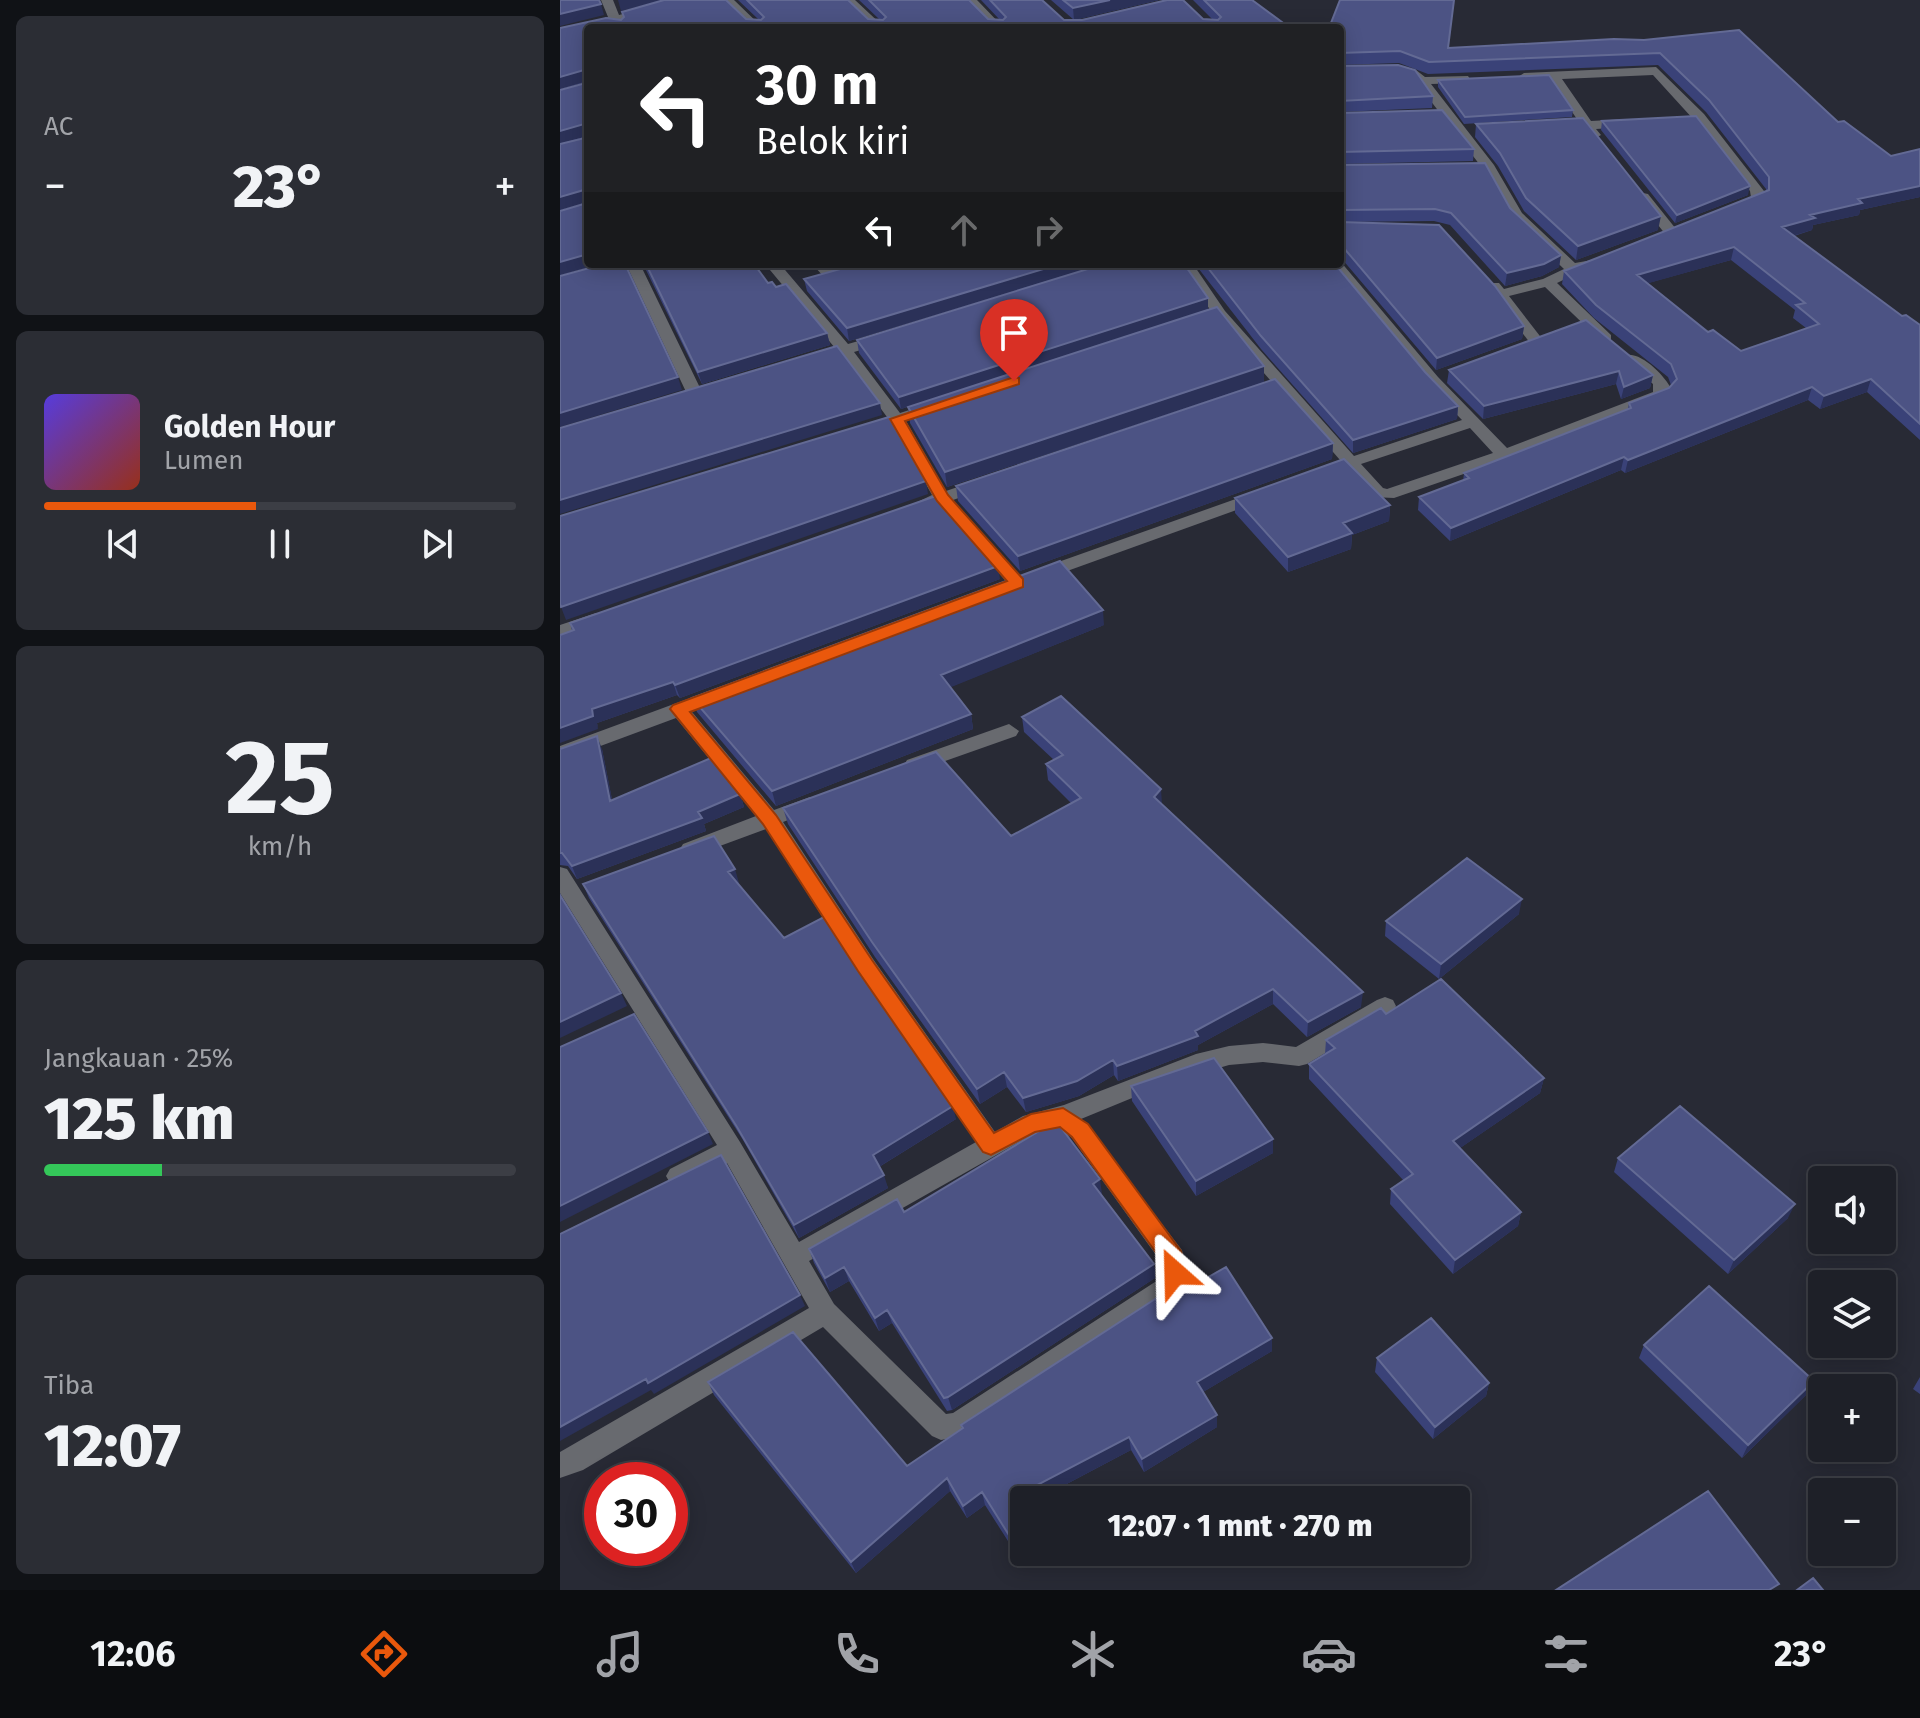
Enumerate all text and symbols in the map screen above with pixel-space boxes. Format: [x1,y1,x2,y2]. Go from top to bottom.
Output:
text: 30 m [756,52,878,119]
icon: left [624,56,728,160]
text: AC [44,111,73,142]
text: Belok kiri [756,120,910,164]
text: 23° [233,151,327,223]
text: − [44,160,66,213]
text: + [494,160,516,213]
icon: left [858,208,902,252]
icon: ahead [942,208,986,252]
icon: right [1026,208,1070,252]
pin [980,299,1048,381]
icon: arrive [992,311,1036,355]
text: Golden Hour [164,409,335,445]
text: Lumen [164,445,243,476]
icon: previous [101,522,145,566]
icon: pause [258,522,302,566]
icon: next [415,522,459,566]
text: 25 [225,716,335,841]
text: km/h [248,831,312,862]
text: Jangkauan · 25% [44,1043,233,1074]
text: 125 km [44,1083,235,1155]
map controls [1808,1166,1896,1566]
button: sound [1808,1166,1896,1254]
position arrow [1133,1231,1217,1315]
button: layers [1808,1270,1896,1358]
text: Tiba [44,1370,94,1401]
button: + [1808,1374,1896,1462]
text: 12:07 [44,1410,181,1482]
speed limit sign: 30 [584,1462,688,1566]
button: − [1808,1478,1896,1566]
text: 12:07 · 1 mnt · 270 m [1108,1508,1372,1544]
icon: directions [356,1626,412,1682]
icon: music [592,1626,648,1682]
icon: phone [829,1626,885,1682]
icon: climate [1065,1626,1121,1682]
icon: car [1301,1626,1357,1682]
icon: filters [1538,1626,1594,1682]
text: 12:06 [90,1632,176,1676]
text: 23° [1774,1632,1830,1676]

